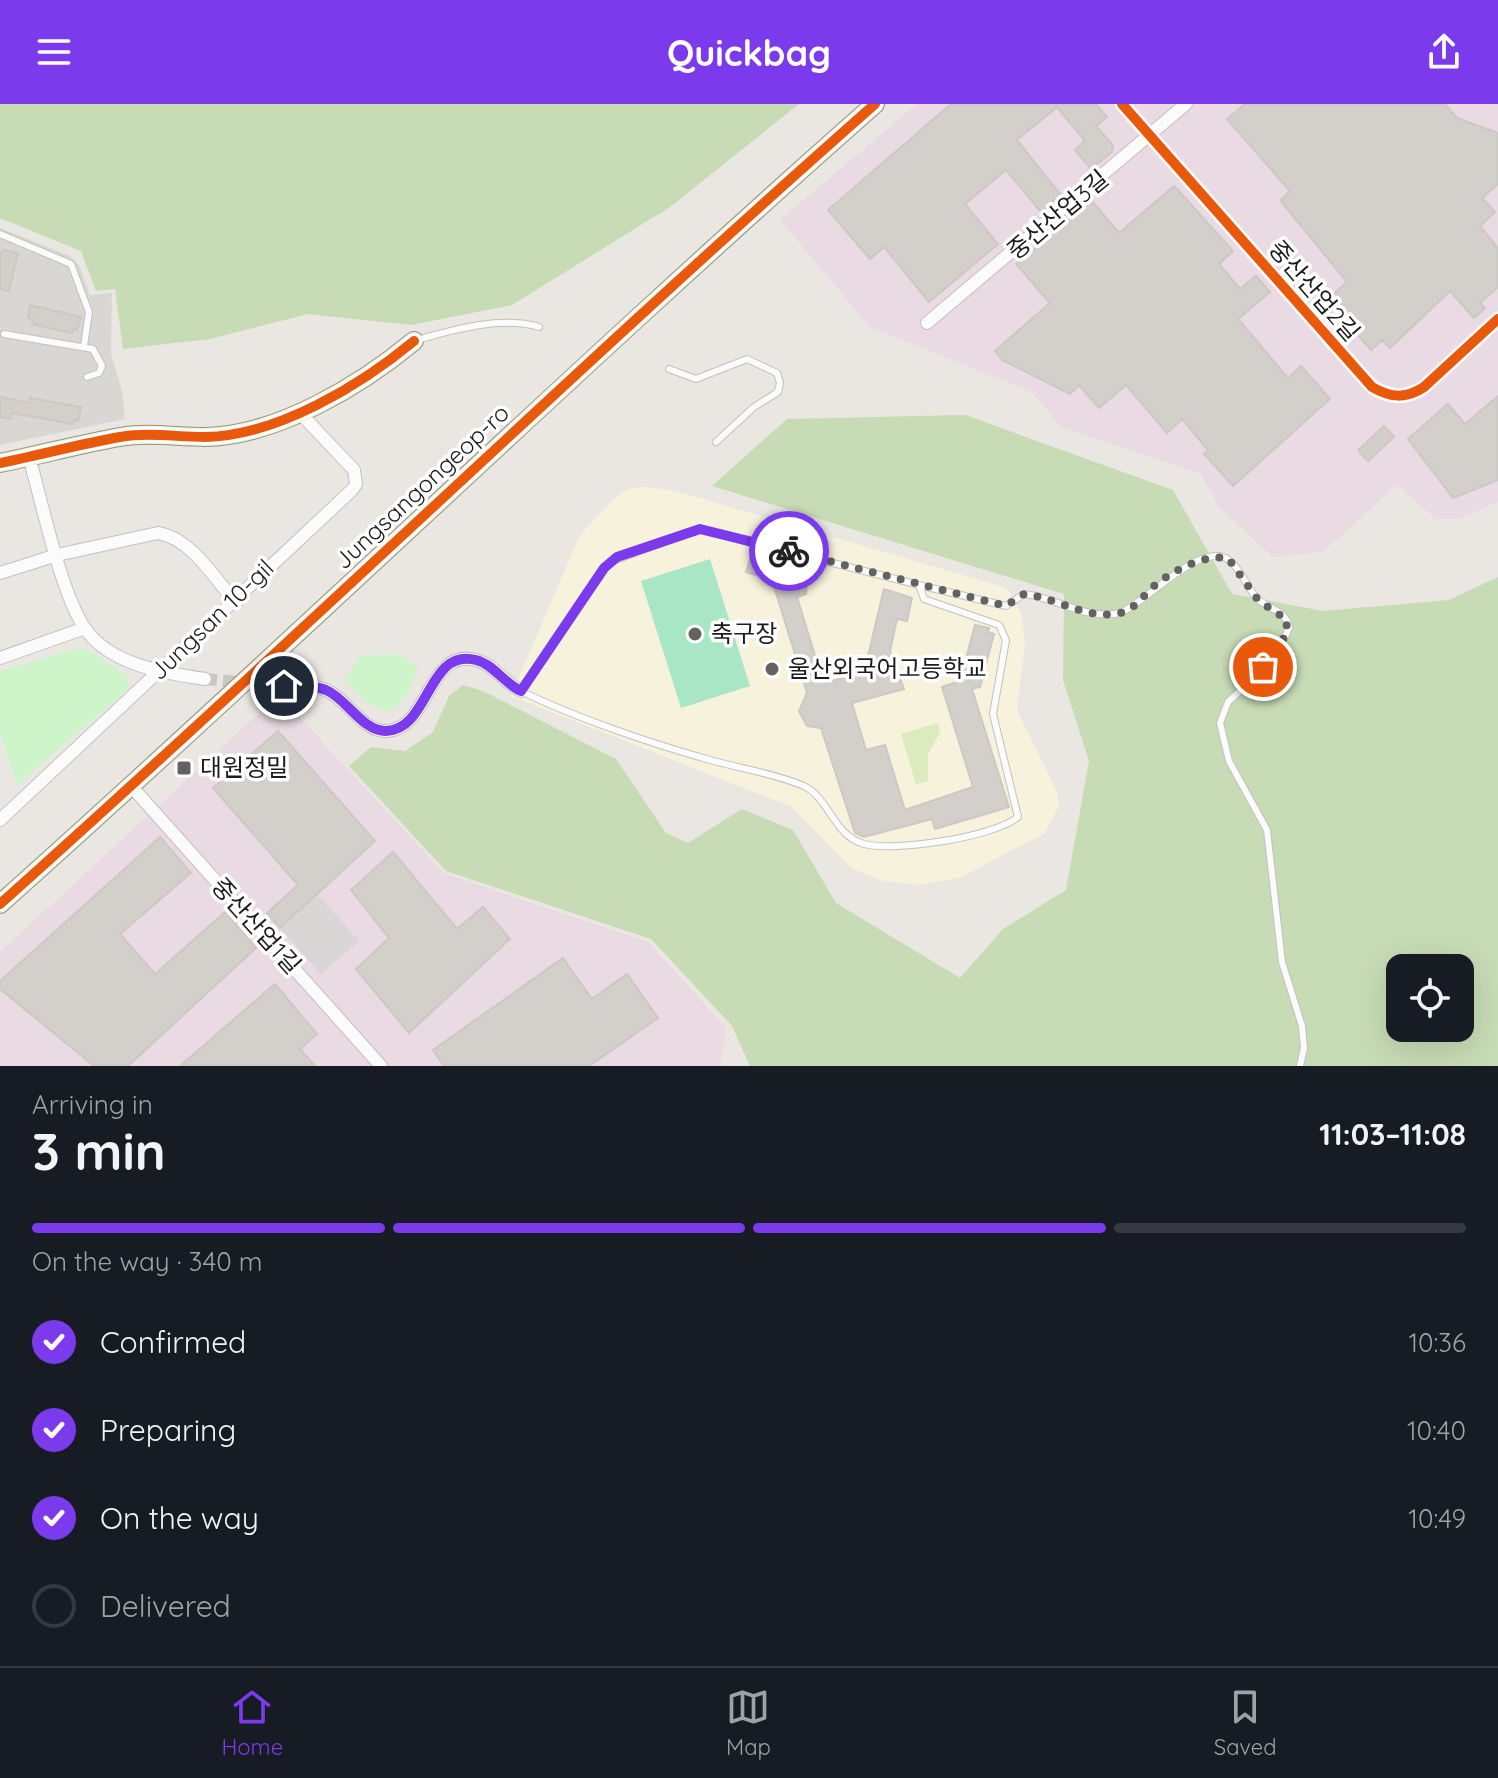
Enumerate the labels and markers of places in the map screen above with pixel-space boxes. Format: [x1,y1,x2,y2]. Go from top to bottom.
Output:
place label: 축구장 [711,618,777,648]
marker: 축구장 [686,625,704,643]
pin [1229,633,1297,701]
pin [250,652,318,720]
place label: 울산외국어고등학교 [788,653,987,683]
marker: 울산외국어고등학교 [763,660,781,678]
place label: 대원정밀 [200,752,288,782]
marker: 대원정밀 [175,759,193,777]

